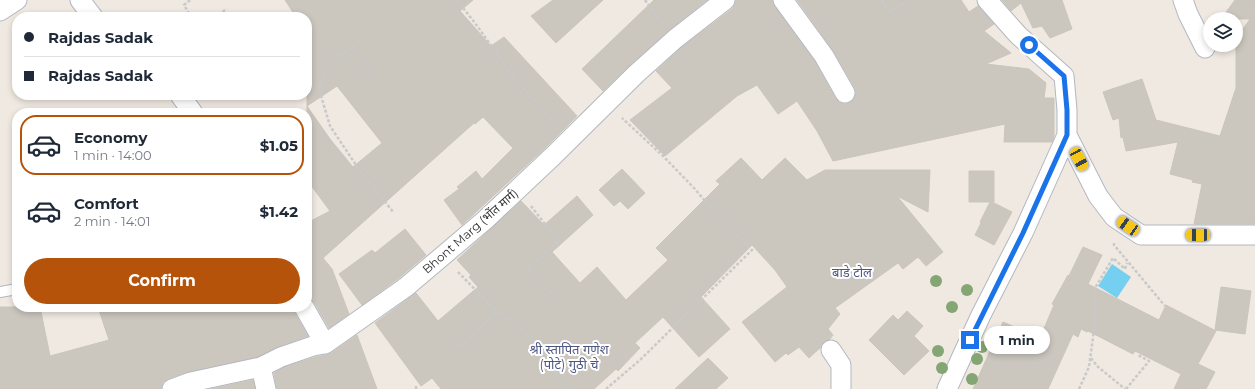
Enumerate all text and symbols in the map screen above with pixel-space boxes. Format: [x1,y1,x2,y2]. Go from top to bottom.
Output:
map controls [1203,12,1243,52]
button: layers [1203,12,1243,52]
text: Rajdas Sadak [48,28,153,47]
route start [1020,36,1038,54]
text: Rajdas Sadak [48,66,153,85]
icon: car [26,127,62,163]
text: Economy [74,128,147,147]
text: $1.05 [260,136,298,155]
car [1068,146,1090,172]
text: 1 min · 14:00 [74,147,152,163]
street label: Bhont Marg (भाेंत मार्ग) [419,185,521,277]
icon: car [26,193,62,229]
text: Comfort [74,194,139,213]
text: $1.42 [260,202,298,221]
text: 2 min · 14:01 [74,213,150,229]
car [1115,214,1141,238]
car [1186,229,1210,241]
button: Confirm [24,258,300,304]
district label: बाडे टोल [832,264,872,280]
callout: 1 min [984,326,1050,354]
route end [961,331,979,349]
text: 1 min [999,332,1035,348]
district label: श्री स्तापित गणेश (पोटे) गुठी चे [530,341,610,373]

